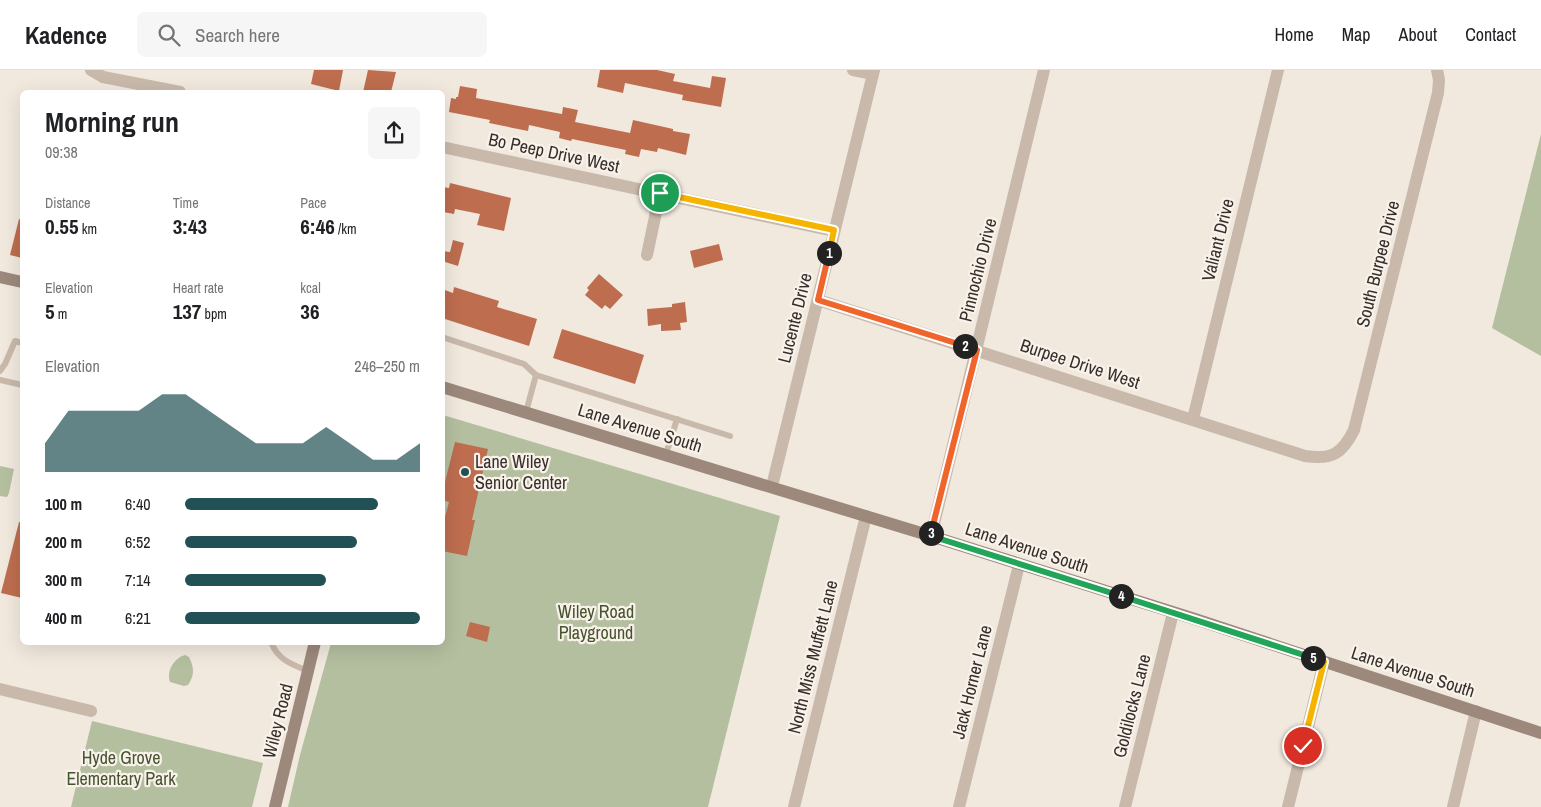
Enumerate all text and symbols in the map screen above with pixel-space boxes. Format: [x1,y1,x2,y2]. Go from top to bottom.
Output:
search box [137,12,487,57]
text: Kadence [25,19,107,51]
icon: search [155,21,183,49]
text: Search here [195,22,280,48]
text: Home [1274,22,1314,47]
text: Map [1342,22,1371,47]
text: About [1399,22,1437,47]
text: Contact [1465,22,1516,47]
text: Morning run [45,103,179,141]
button: share [368,107,420,159]
street label: Bo Peep Drive West [486,126,622,179]
text: 09:38 [45,141,78,163]
pin [639,172,681,214]
icon: arrive [646,179,674,207]
text: Distance [45,194,90,212]
text: Time [173,194,199,212]
text: Pace [300,194,327,212]
street label: Valiant Drive [1195,196,1240,284]
street label: South Burpee Drive [1350,198,1405,330]
text: 0.55 [45,212,79,241]
text: 3:43 [173,212,207,241]
text: 6:46 [300,212,335,241]
street label: Pinnochio Drive [953,216,1002,324]
text: km [79,220,97,238]
text: /km [335,220,356,238]
pin: 1 [816,240,842,266]
text: 1 [826,244,833,262]
street label: Lucente Drive [771,270,818,365]
text: Elevation [45,279,93,297]
text: Heart rate [173,279,224,297]
text: kcal [300,279,321,297]
text: 5 [45,297,55,326]
text: 137 [173,297,201,326]
text: 36 [300,297,319,326]
text: m [55,305,67,323]
text: bpm [201,305,227,323]
street label: Burpee Drive West [1017,332,1143,395]
pin: 2 [952,334,978,358]
text: 2 [962,337,969,355]
text: Elevation [45,355,100,377]
text: 246–250 m [354,355,420,377]
street label: Lane Avenue South [575,397,705,458]
place label: Lane Wiley Senior Center [475,449,567,495]
marker: Lane Wiley Senior Center [459,466,471,478]
text: 100 m [45,493,82,515]
text: 6:40 [125,493,151,515]
street label: Lane Avenue South [962,516,1092,579]
pin: 3 [918,520,944,546]
text: 3 [928,524,935,542]
text: 200 m [45,531,82,553]
text: 6:52 [125,531,151,553]
text: 300 m [45,569,82,591]
text: 7:14 [125,569,151,591]
street label: North Miss Muffett Lane [781,578,844,736]
pin: 4 [1108,584,1134,608]
text: 4 [1118,587,1125,605]
park label: Wiley Road Playground [558,599,634,645]
text: 400 m [45,607,82,629]
text: 6:21 [125,607,151,629]
street label: Jack Horner Lane [945,622,998,741]
street label: Lane Avenue South [1348,640,1478,703]
pin: 5 [1300,646,1326,670]
text: 5 [1310,649,1317,667]
street label: Goldilocks Lane [1107,652,1156,760]
street label: Wiley Road [256,681,299,761]
pin [1282,725,1324,767]
icon: check [1289,732,1317,760]
park label: Hyde Grove Elementary Park [66,745,176,791]

